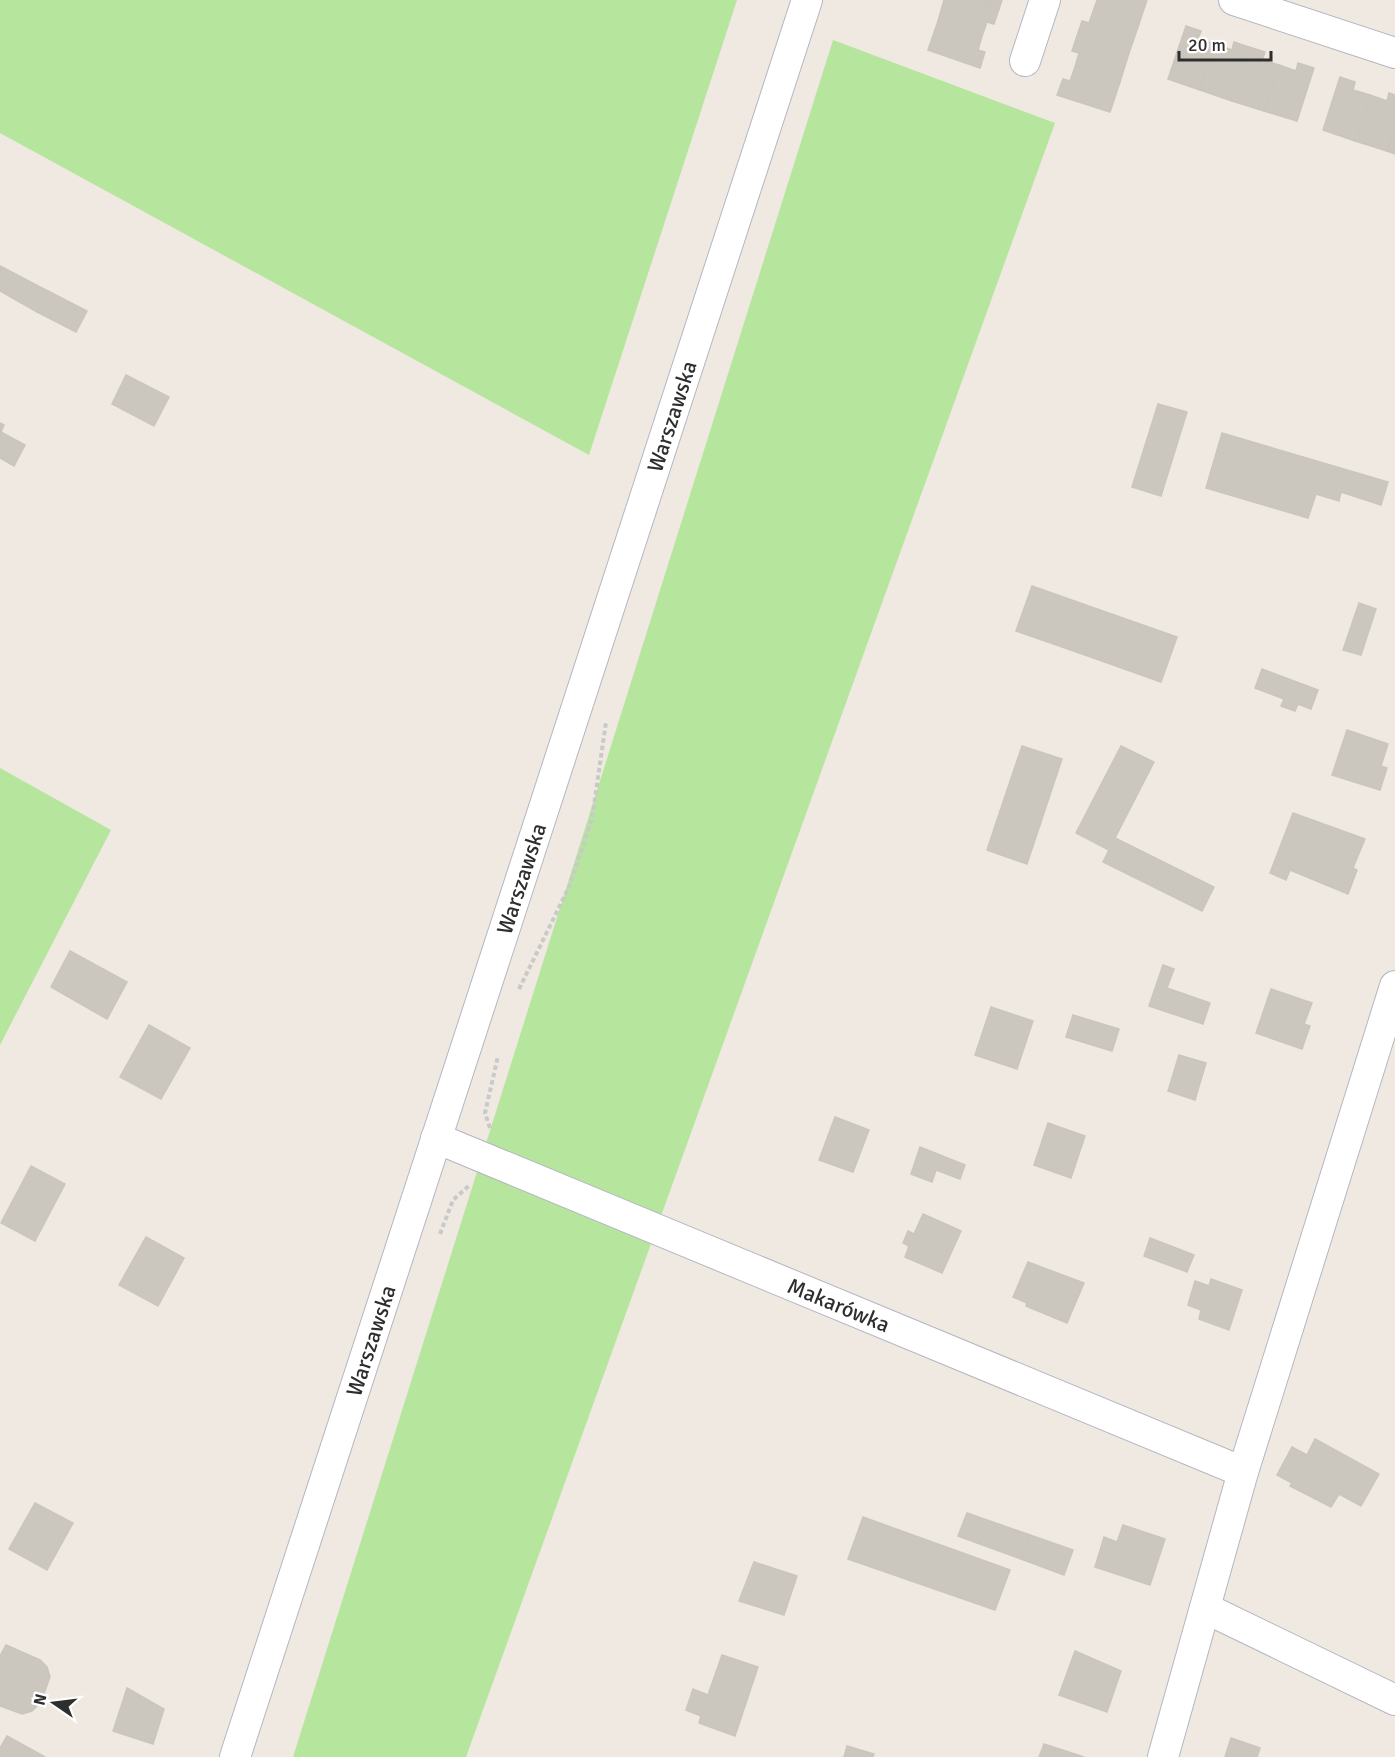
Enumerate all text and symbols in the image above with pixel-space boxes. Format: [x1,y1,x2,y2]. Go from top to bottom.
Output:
scale bar [1179,24,1270,62]
text: 20 m [1188,34,1226,56]
street label: Warszawska [641,357,702,475]
street label: Warszawska [490,819,552,937]
street label: Makarówka [784,1272,894,1338]
street label: Warszawska [340,1282,401,1399]
north arrow [24,1673,84,1733]
text: N [29,1692,51,1707]

